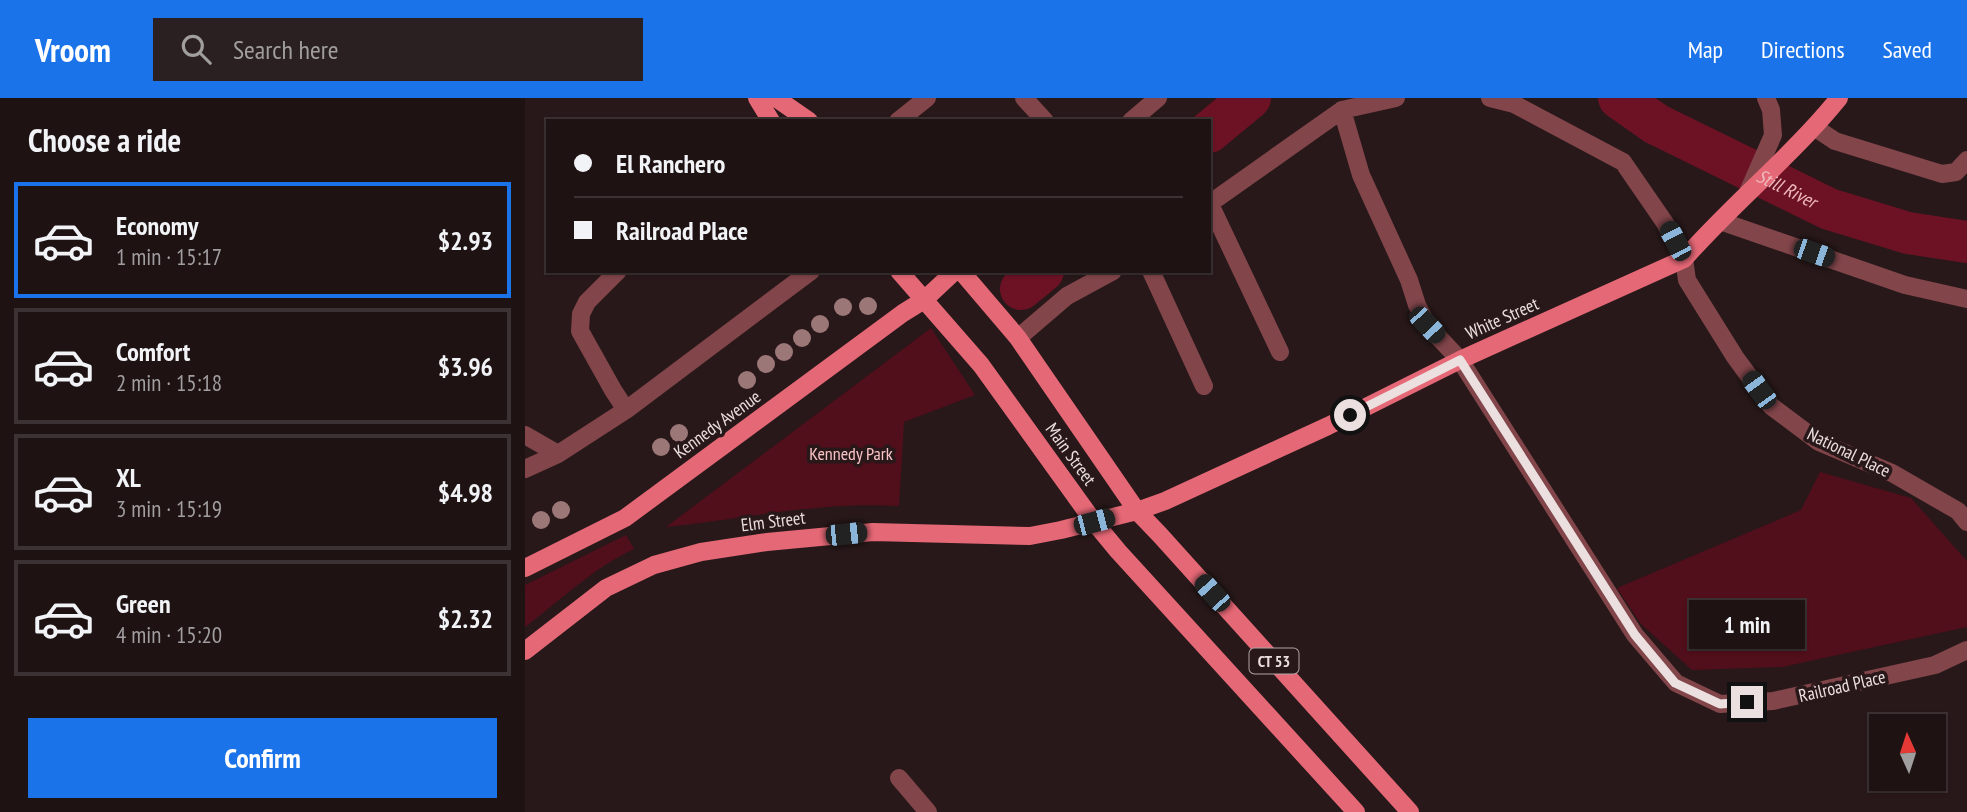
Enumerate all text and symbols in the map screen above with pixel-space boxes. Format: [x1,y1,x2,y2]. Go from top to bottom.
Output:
search box [153,18,643,81]
text: Vroom [35,28,111,71]
icon: search [177,30,215,68]
text: Search here [233,33,339,66]
text: Map [1688,34,1723,65]
text: Directions [1761,34,1845,65]
text: Saved [1883,34,1932,65]
text: Choose a ride [28,119,181,161]
text: El Ranchero [616,147,725,180]
water label: Still River [1753,163,1823,214]
icon: car [32,209,95,272]
text: Economy [116,209,198,242]
text: Railroad Place [616,214,748,247]
car [1656,218,1695,264]
text: $2.93 [438,224,493,257]
car [1791,236,1838,270]
text: 1 min · 15:17 [116,242,222,271]
street label: White Street [1462,292,1542,344]
car [1405,302,1450,348]
icon: car [32,335,95,398]
text: Comfort [116,335,190,368]
text: $3.96 [438,350,493,383]
car [1739,367,1780,413]
text: 2 min · 15:18 [116,368,222,397]
street label: Kennedy Avenue [669,385,765,463]
route start [1334,399,1366,431]
street label: Main Street [1041,418,1101,490]
street label: National Place [1804,422,1894,482]
park label: Kennedy Park [809,442,893,465]
icon: car [32,461,95,524]
text: XL [116,461,141,494]
text: $4.98 [438,476,493,509]
text: 3 min · 15:19 [116,494,222,523]
street label: Elm Street [739,506,807,536]
car [1071,506,1118,538]
car [825,521,868,547]
car [1191,570,1234,616]
icon: car [32,587,95,650]
text: Green [116,587,171,620]
callout: 1 min [1689,601,1805,650]
text: $2.32 [438,602,493,635]
text: 1 min [1724,610,1770,639]
text: 4 min · 15:20 [116,620,222,649]
road number: CT 53 [1249,648,1299,674]
street label: Railroad Place [1796,665,1888,707]
route end [1731,686,1763,718]
north arrow [1869,714,1946,791]
map controls [1869,714,1946,791]
button: Confirm [28,718,497,798]

